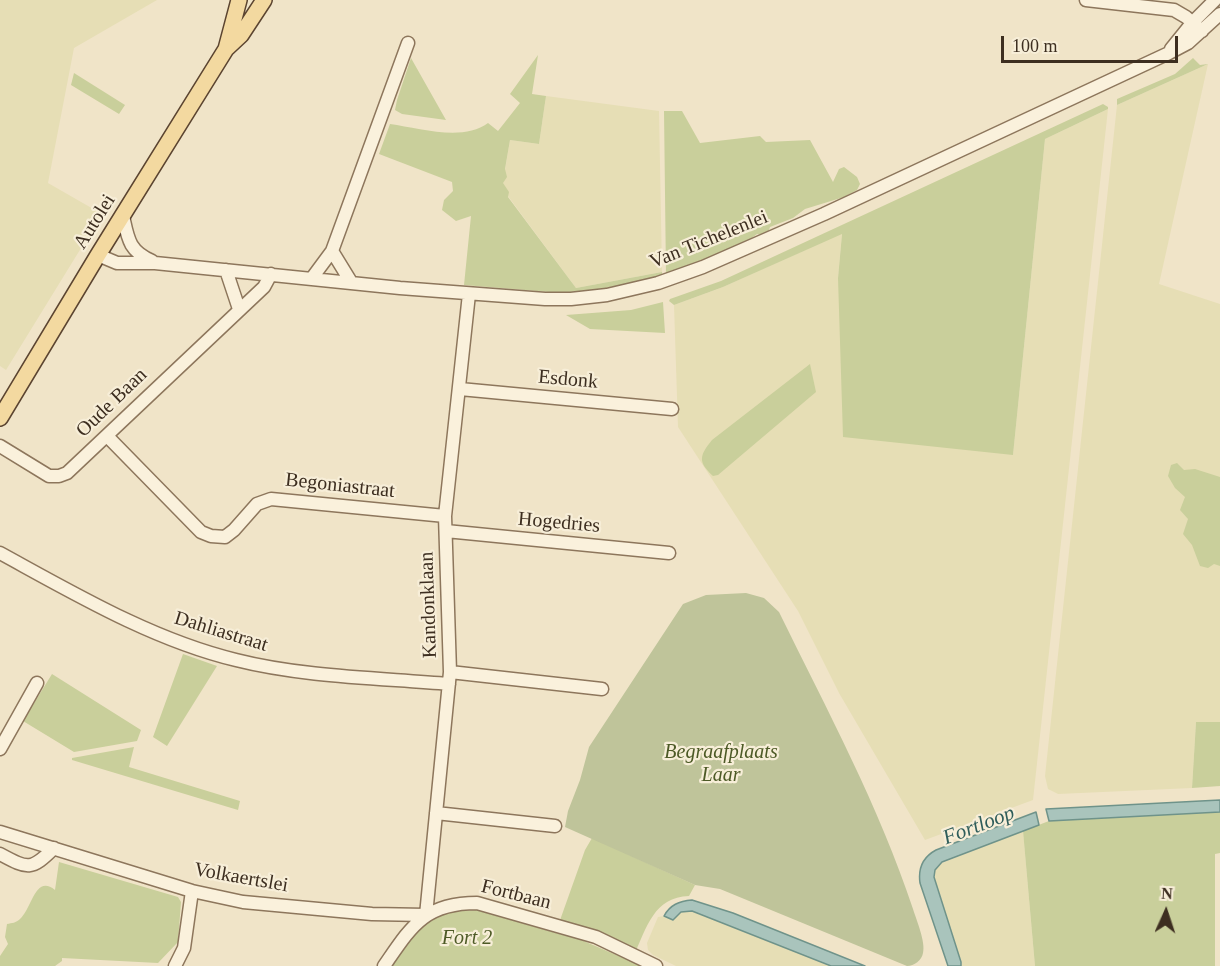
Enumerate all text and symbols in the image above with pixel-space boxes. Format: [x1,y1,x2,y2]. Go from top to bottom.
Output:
scale bar [1004,24,1181,62]
text: 100 m [1012,36,1058,56]
street label: Autolei [69,190,121,254]
street label: Van Tichelenlei [646,205,772,275]
street label: Oude Baan [72,363,152,443]
street label: Esdonk [537,365,599,395]
street label: Begoniastraat [284,468,396,504]
street label: Hogedries [517,507,601,539]
street label: Kandonklaan [415,551,443,659]
street label: Dahliastraat [171,606,271,658]
park label: Begraafplaats Laar [664,741,778,788]
water label: Fortloop [940,801,1018,851]
street label: Volkaertslei [192,858,290,898]
street label: Fortbaan [479,875,553,915]
north arrow [1136,882,1196,942]
text: N [1161,885,1173,902]
park label: Fort 2 [442,927,492,951]

